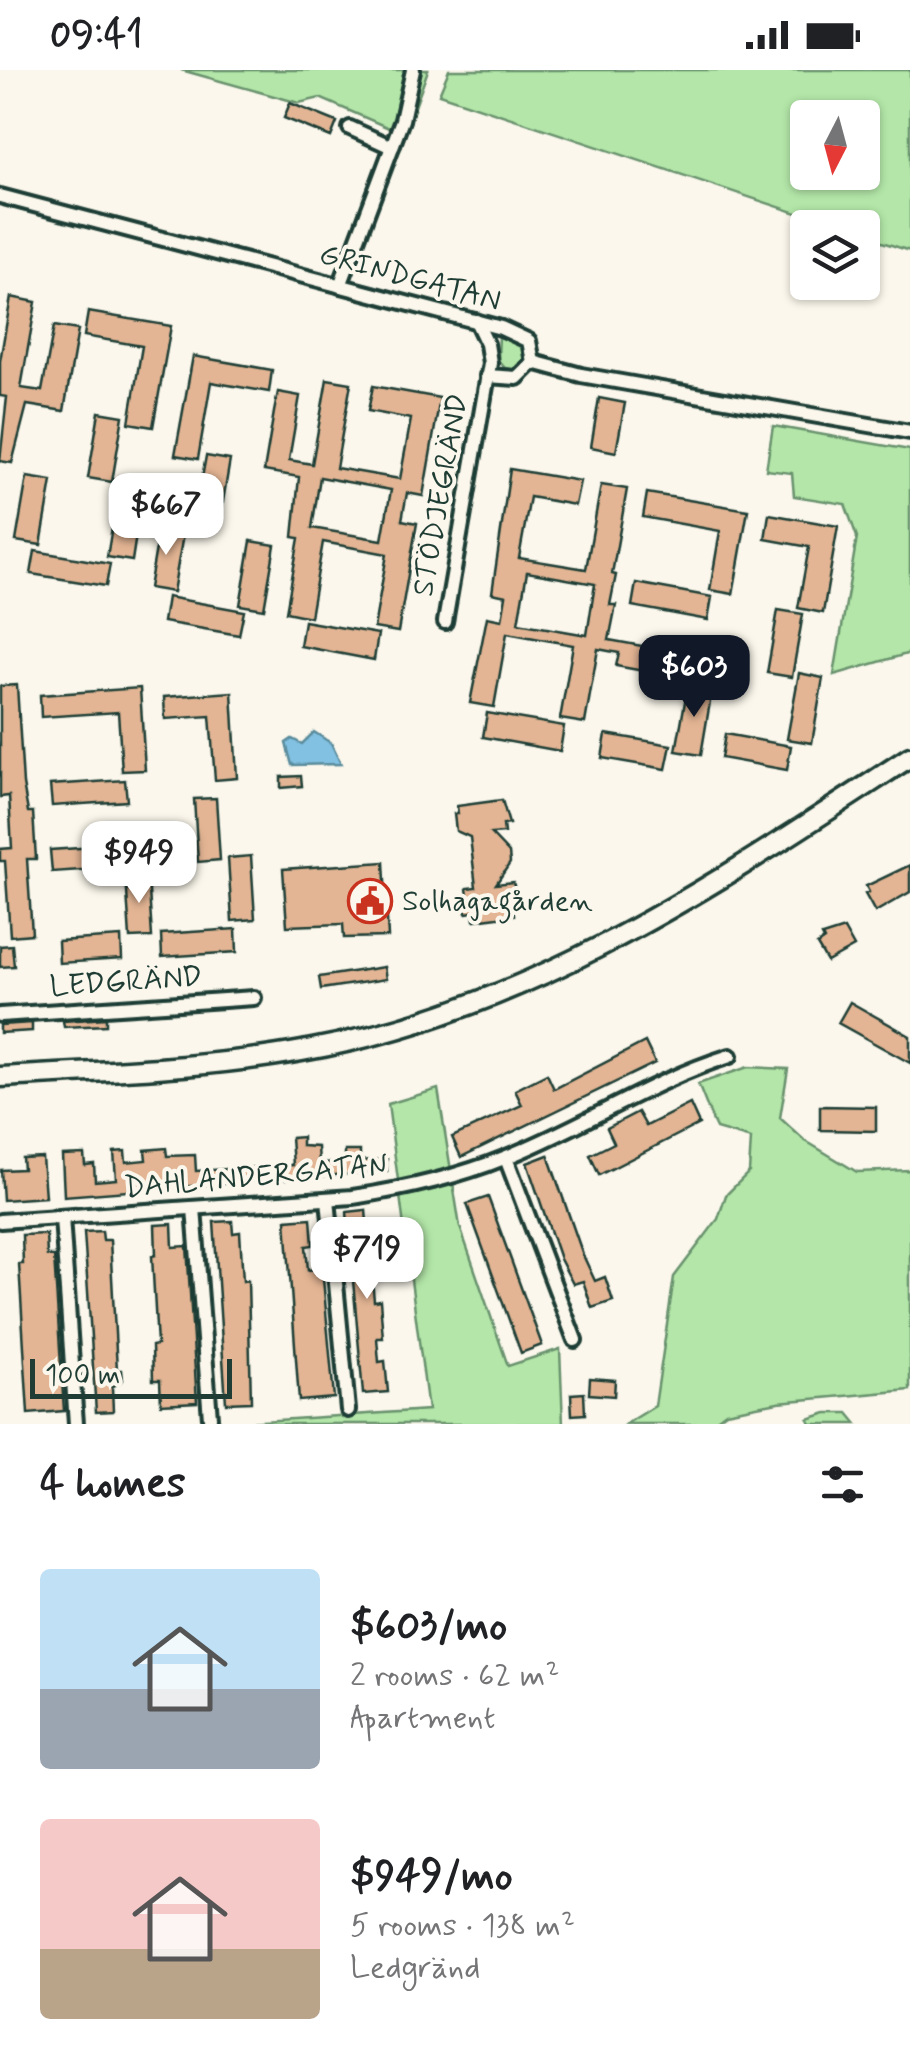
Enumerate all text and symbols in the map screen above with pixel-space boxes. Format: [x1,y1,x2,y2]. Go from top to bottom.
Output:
text: 09:41 [50,11,143,60]
north arrow [790,100,880,190]
map controls [790,100,880,300]
button: layers [790,210,880,300]
street label: GRINDGATAN [315,235,505,321]
street label: STÖDJEGRÄND [404,391,478,599]
pin: $667 [107,473,225,558]
text: $667 [131,484,201,526]
pin: $603 [635,635,753,720]
text: $603 [661,646,727,688]
pin: $949 [80,821,198,906]
text: $949 [104,832,174,874]
public building icon: Solhagagården [347,878,393,924]
place label: Solhagagården [402,882,593,924]
street label: LEDGRÄND [48,957,204,1007]
street label: DAHLANDERGATAN [123,1146,389,1208]
pin: $719 [308,1217,426,1302]
text: $719 [333,1228,401,1270]
scale bar [30,1354,232,1398]
text: 100 m [45,1358,120,1395]
text: 4 homes [40,1457,186,1512]
icon: filters [815,1457,870,1512]
text: $603/mo [350,1600,507,1655]
icon: home [120,1609,240,1729]
text: 2 rooms · 62 m² [350,1655,559,1697]
text: Apartment [350,1697,495,1739]
text: $949/mo [350,1850,513,1905]
icon: home [120,1859,240,1979]
text: 5 rooms · 138 m² [350,1905,575,1947]
text: Ledgränd [350,1947,480,1989]

